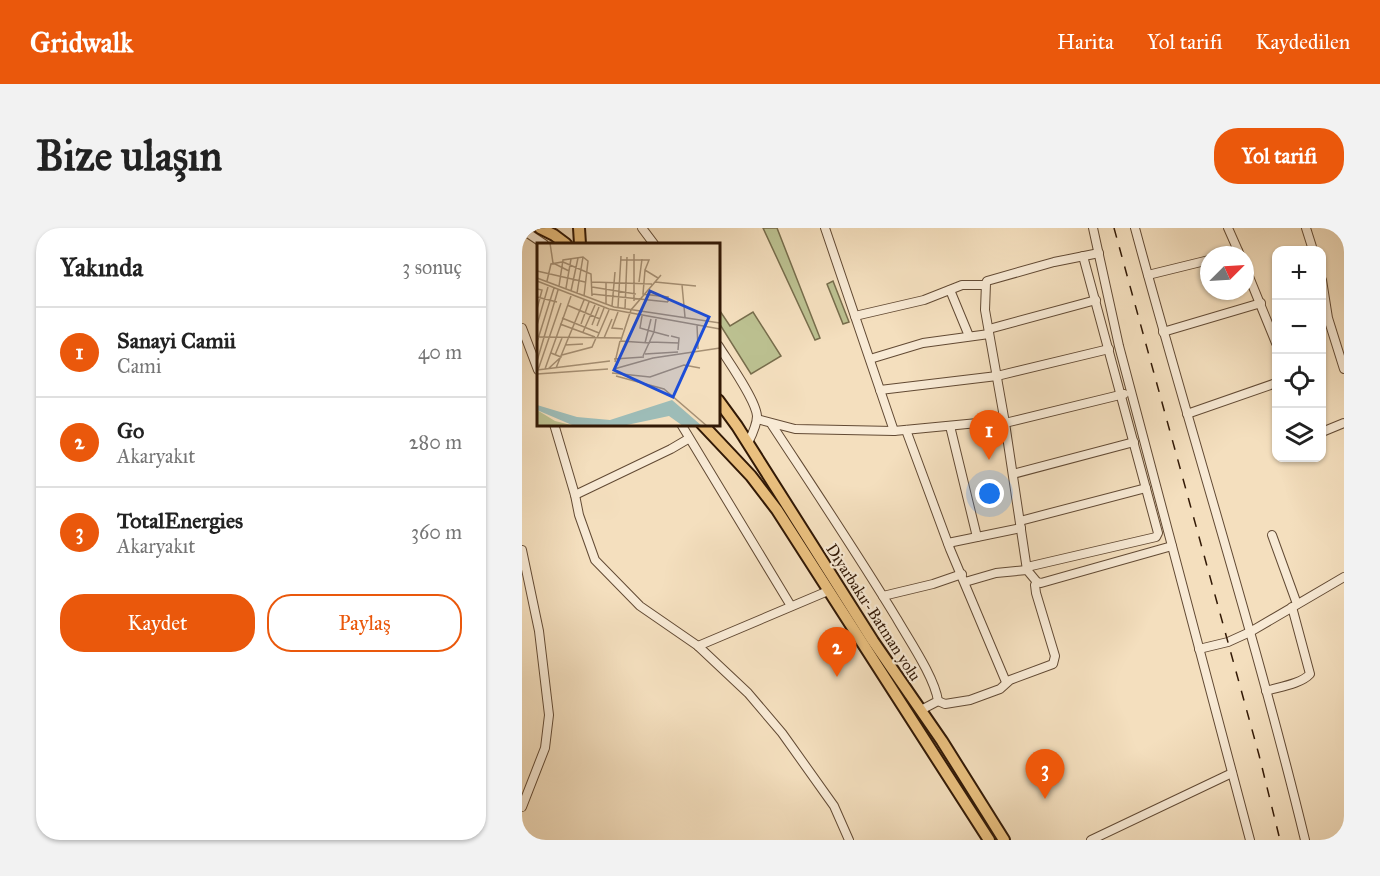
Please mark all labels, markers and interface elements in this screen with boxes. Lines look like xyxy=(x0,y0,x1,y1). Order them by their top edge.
text: Gridwalk xyxy=(30,25,133,60)
text: Harita xyxy=(1057,29,1114,55)
text: Yol tarifi xyxy=(1147,29,1223,55)
text: Kaydedilen xyxy=(1256,29,1350,55)
button: Yol tarifi xyxy=(1214,128,1344,184)
text: Bize ulaşın xyxy=(36,130,222,182)
inset map xyxy=(537,243,720,426)
north arrow xyxy=(1200,246,1254,300)
map controls xyxy=(1272,246,1326,462)
button: + xyxy=(1272,246,1326,300)
text: Yakında xyxy=(60,251,143,283)
text: 3 sonuç xyxy=(402,255,462,279)
button: − xyxy=(1272,300,1326,354)
text: Sanayi Camii xyxy=(117,327,236,354)
text: 1 xyxy=(76,340,83,364)
text: 40 m xyxy=(418,340,462,364)
text: Cami xyxy=(117,354,161,378)
button: locate xyxy=(1272,354,1326,408)
button: layers xyxy=(1272,408,1326,462)
pin: 1 xyxy=(970,410,1008,460)
text: Go xyxy=(117,417,144,444)
text: 2 xyxy=(75,430,84,454)
text: 280 m xyxy=(409,430,462,454)
text: Akaryakıt xyxy=(117,444,195,468)
your location xyxy=(975,479,1004,508)
text: TotalEnergies xyxy=(117,507,243,534)
text: 3 xyxy=(76,520,84,544)
text: 360 m xyxy=(411,520,462,544)
text: Akaryakıt xyxy=(117,534,195,558)
street label: Diyarbakır-Batman yolu xyxy=(822,540,925,685)
button: Kaydet xyxy=(60,594,255,652)
button: Paylaş xyxy=(267,594,462,652)
pin: 2 xyxy=(818,628,856,677)
pin: 3 xyxy=(1026,750,1064,799)

